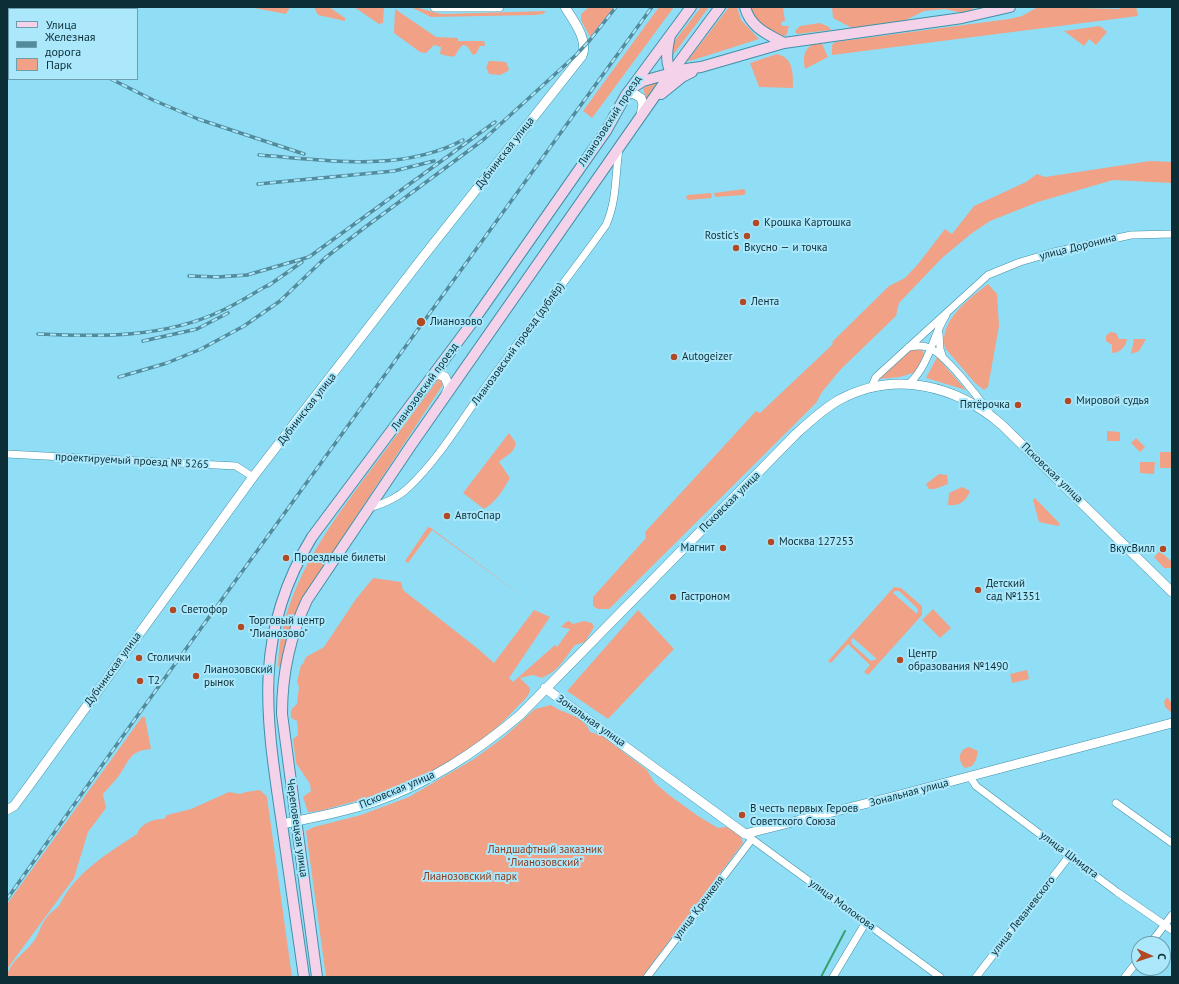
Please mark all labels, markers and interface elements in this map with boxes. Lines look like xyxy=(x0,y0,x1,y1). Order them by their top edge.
legend xyxy=(8,8,138,80)
text: Улица xyxy=(46,17,77,32)
text: Железная дорога xyxy=(45,29,96,59)
text: Парк xyxy=(46,57,72,72)
street label: Лианозовский проезд xyxy=(576,73,644,169)
street label: Дубнинская улица xyxy=(473,114,537,192)
place label: Крошка Картошка xyxy=(764,216,851,230)
marker: Крошка Картошка xyxy=(751,218,761,228)
place label: Rostic's xyxy=(705,229,739,243)
marker: Rostic's xyxy=(742,231,752,241)
street label: улица Доронина xyxy=(1038,231,1118,263)
place label: Вкусно — и точка xyxy=(744,241,828,255)
marker: Вкусно — и точка xyxy=(731,243,741,253)
street label: Лианозовский проезд (дублёр) xyxy=(469,280,567,408)
place label: Лента xyxy=(751,295,779,309)
marker: Лента xyxy=(738,297,748,307)
place label: Лианозово xyxy=(430,315,482,329)
marker: Лианозово xyxy=(415,316,427,328)
street label: Лианозовский проезд xyxy=(389,340,461,434)
place label: Autogeizer xyxy=(682,350,732,364)
marker: Autogeizer xyxy=(669,352,679,362)
street label: Дубнинская улица xyxy=(275,370,339,448)
place label: Мировой судья xyxy=(1076,394,1149,408)
marker: Мировой судья xyxy=(1063,396,1073,406)
place label: Пятёрочка xyxy=(960,398,1010,412)
marker: Пятёрочка xyxy=(1013,400,1023,410)
street label: Псковская улица xyxy=(1018,440,1086,506)
street label: проектируемый проезд № 5265 xyxy=(55,450,209,472)
street label: Псковская улица xyxy=(697,469,763,535)
place label: АвтоСпар xyxy=(455,509,501,523)
marker: АвтоСпар xyxy=(442,511,452,521)
place label: Москва 127253 xyxy=(779,535,854,549)
marker: Москва 127253 xyxy=(766,537,776,547)
place label: Магнит xyxy=(680,541,715,555)
place label: ВкусВилл xyxy=(1110,542,1155,556)
marker: Магнит xyxy=(718,543,728,553)
marker: ВкусВилл xyxy=(1158,544,1168,554)
place label: Проездные билеты xyxy=(294,551,386,565)
marker: Проездные билеты xyxy=(281,553,291,563)
place label: Детский сад №1351 xyxy=(986,577,1041,603)
marker: Детский сад №1351 xyxy=(973,585,983,595)
place label: Гастроном xyxy=(681,590,730,604)
marker: Гастроном xyxy=(668,592,678,602)
place label: Светофор xyxy=(181,603,228,617)
marker: Светофор xyxy=(168,605,178,615)
place label: Торговый центр "Лианозово" xyxy=(249,614,325,640)
marker: Торговый центр "Лианозово" xyxy=(236,622,246,632)
street label: Дубнинская улица xyxy=(82,630,144,708)
place label: Центр образования №1490 xyxy=(908,647,1008,673)
place label: Столички xyxy=(147,651,191,665)
marker: Столички xyxy=(134,653,144,663)
marker: Центр образования №1490 xyxy=(895,655,905,665)
place label: Лианозовский рынок xyxy=(204,663,273,689)
marker: Лианозовский рынок xyxy=(191,671,201,681)
place label: T2 xyxy=(148,674,160,688)
marker: T2 xyxy=(135,676,145,686)
street label: Зональная улица xyxy=(554,692,628,750)
street label: Псковская улица xyxy=(357,768,437,812)
street label: Зональная улица xyxy=(868,776,950,810)
street label: Череповецкая улица xyxy=(284,778,310,878)
place label: В честь первых Героев Советского Союза xyxy=(750,802,858,828)
marker: В честь первых Героев Советского Союза xyxy=(737,810,747,820)
street label: улица Шмидта xyxy=(1037,829,1101,881)
park label: Ландшафтный заказник "Лианозовский" xyxy=(488,843,602,869)
park label: Лианозовский парк xyxy=(423,870,517,884)
street label: улица Кренкеля xyxy=(671,874,727,942)
street label: улица Леваневского xyxy=(988,874,1058,958)
street label: улица Молокова xyxy=(806,876,878,934)
north arrow xyxy=(1131,936,1171,976)
text: С xyxy=(1155,953,1169,960)

